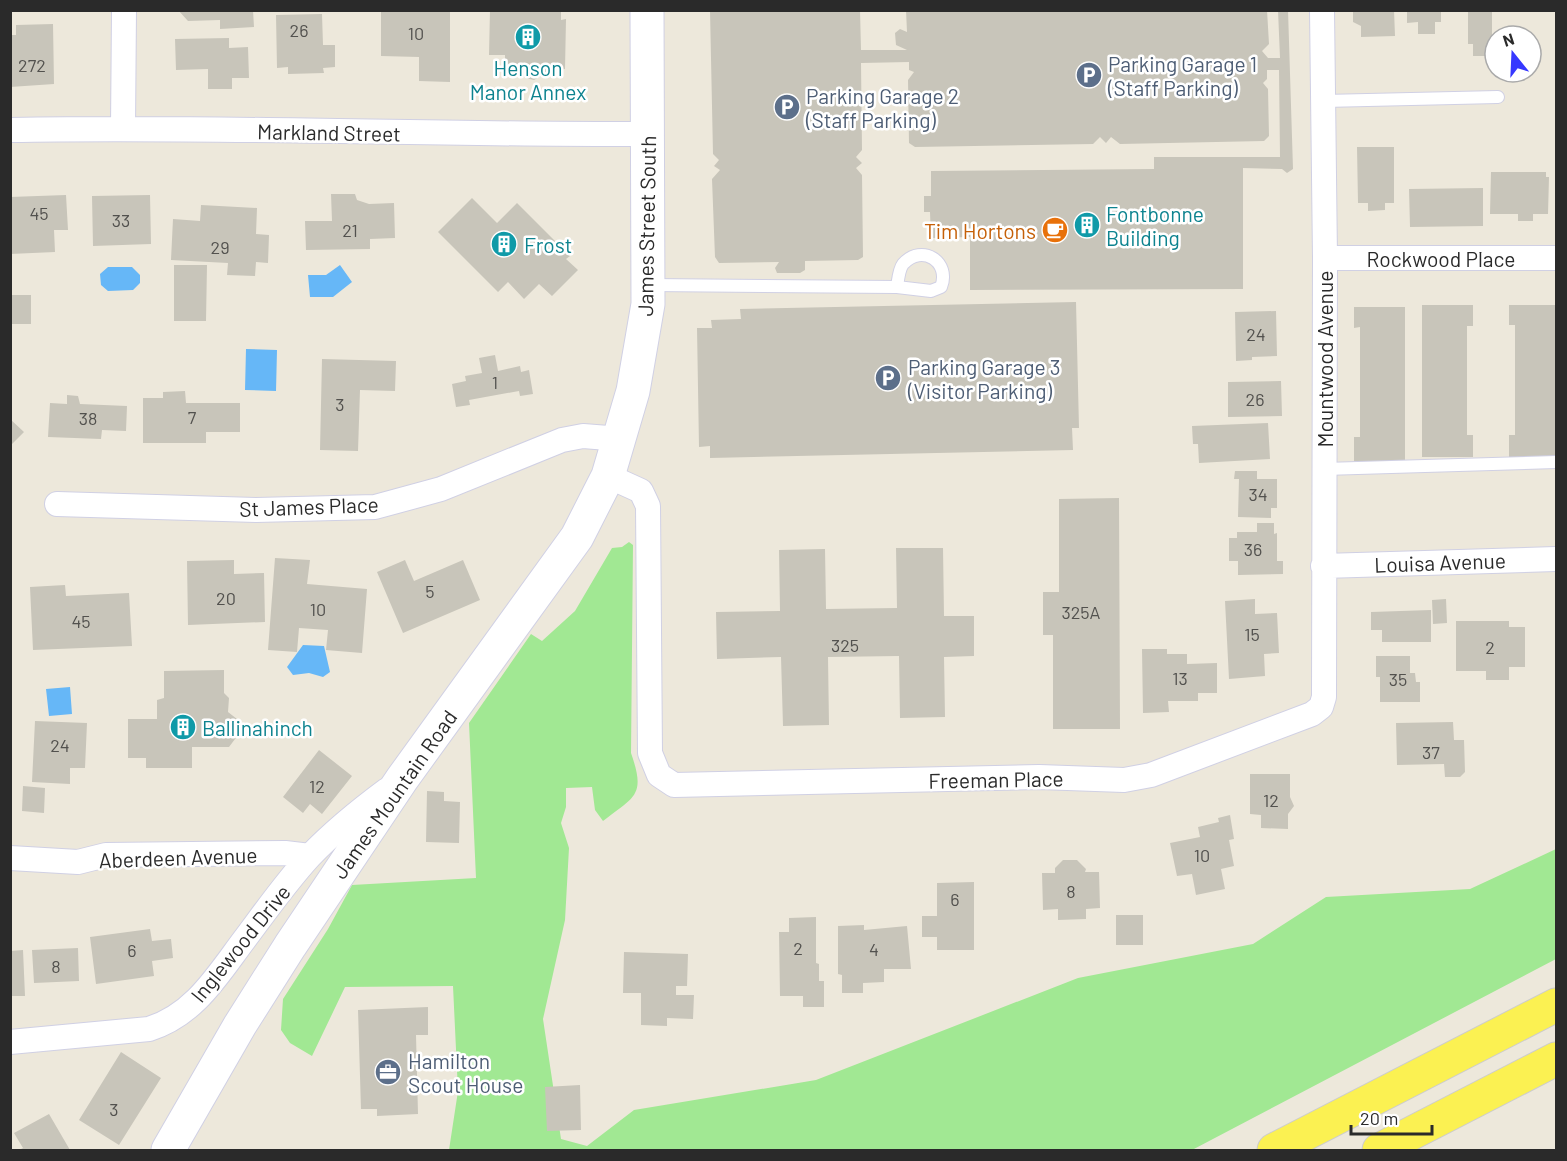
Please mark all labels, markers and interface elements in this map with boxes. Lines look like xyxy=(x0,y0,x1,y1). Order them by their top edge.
house number: 26 xyxy=(290,19,308,41)
house number: 10 xyxy=(408,22,424,44)
building icon: Henson Manor Annex xyxy=(513,22,543,52)
north arrow xyxy=(1483,24,1543,84)
text: N xyxy=(1500,29,1516,50)
place label: Parking Garage 1 (Staff Parking) xyxy=(1107,51,1257,100)
house number: 272 xyxy=(18,54,46,76)
place label: Henson Manor Annex xyxy=(470,55,586,104)
parking icon: Parking Garage 1 (Staff Parking) xyxy=(1074,60,1104,90)
place label: Parking Garage 2 (Staff Parking) xyxy=(805,83,959,132)
parking icon: Parking Garage 2 (Staff Parking) xyxy=(772,92,802,122)
street label: Markland Street xyxy=(257,118,401,146)
street label: James Street South xyxy=(632,135,660,317)
place label: Fontbonne Building xyxy=(1106,201,1204,250)
house number: 45 xyxy=(29,202,49,224)
house number: 33 xyxy=(112,209,130,231)
building icon: Fontbonne Building xyxy=(1072,210,1102,240)
cafe icon: Tim Hortons xyxy=(1040,215,1070,245)
place label: Tim Hortons xyxy=(924,218,1036,243)
house number: 21 xyxy=(342,219,358,241)
building icon: Frost xyxy=(489,229,519,259)
place label: Frost xyxy=(524,232,572,257)
house number: 29 xyxy=(210,236,230,258)
street label: Rockwood Place xyxy=(1366,246,1516,271)
street label: Mountwood Avenue xyxy=(1312,271,1337,447)
house number: 24 xyxy=(1246,323,1266,345)
place label: Parking Garage 3 (Visitor Parking) xyxy=(907,354,1061,403)
parking icon: Parking Garage 3 (Visitor Parking) xyxy=(873,363,903,393)
house number: 1 xyxy=(492,371,498,393)
house number: 26 xyxy=(1246,388,1264,410)
house number: 3 xyxy=(335,393,345,415)
house number: 7 xyxy=(188,406,197,428)
house number: 38 xyxy=(79,407,97,429)
house number: 34 xyxy=(1248,483,1268,505)
street label: St James Place xyxy=(239,491,379,521)
house number: 36 xyxy=(1244,538,1262,560)
street label: Louisa Avenue xyxy=(1374,547,1506,577)
house number: 5 xyxy=(425,580,435,602)
house number: 20 xyxy=(216,587,236,609)
house number: 10 xyxy=(310,598,326,620)
house number: 325A xyxy=(1061,601,1101,623)
house number: 45 xyxy=(71,610,91,632)
house number: 15 xyxy=(1244,623,1260,645)
house number: 325 xyxy=(831,634,859,656)
house number: 2 xyxy=(1485,636,1495,658)
house number: 13 xyxy=(1172,667,1188,689)
house number: 35 xyxy=(1389,668,1407,690)
street label: James Mountain Road xyxy=(326,705,462,883)
building icon: Ballinahinch xyxy=(168,712,198,742)
place label: Ballinahinch xyxy=(202,715,313,740)
house number: 24 xyxy=(50,734,70,756)
house number: 37 xyxy=(1422,741,1440,763)
street label: Freeman Place xyxy=(928,765,1064,793)
house number: 12 xyxy=(309,775,325,797)
house number: 12 xyxy=(1263,789,1279,811)
street label: Aberdeen Avenue xyxy=(98,842,258,872)
house number: 10 xyxy=(1194,844,1210,866)
street label: Inglewood Drive xyxy=(185,879,295,1007)
house number: 8 xyxy=(1066,880,1076,902)
house number: 6 xyxy=(950,888,960,910)
house number: 2 xyxy=(793,937,803,959)
house number: 4 xyxy=(869,938,879,960)
house number: 6 xyxy=(127,939,137,961)
house number: 8 xyxy=(51,955,61,977)
place label: Hamilton Scout House xyxy=(408,1048,523,1097)
office icon: Hamilton Scout House xyxy=(373,1057,403,1087)
house number: 3 xyxy=(109,1098,119,1120)
scale bar xyxy=(1351,1098,1432,1136)
text: 20 m xyxy=(1360,1107,1398,1129)

